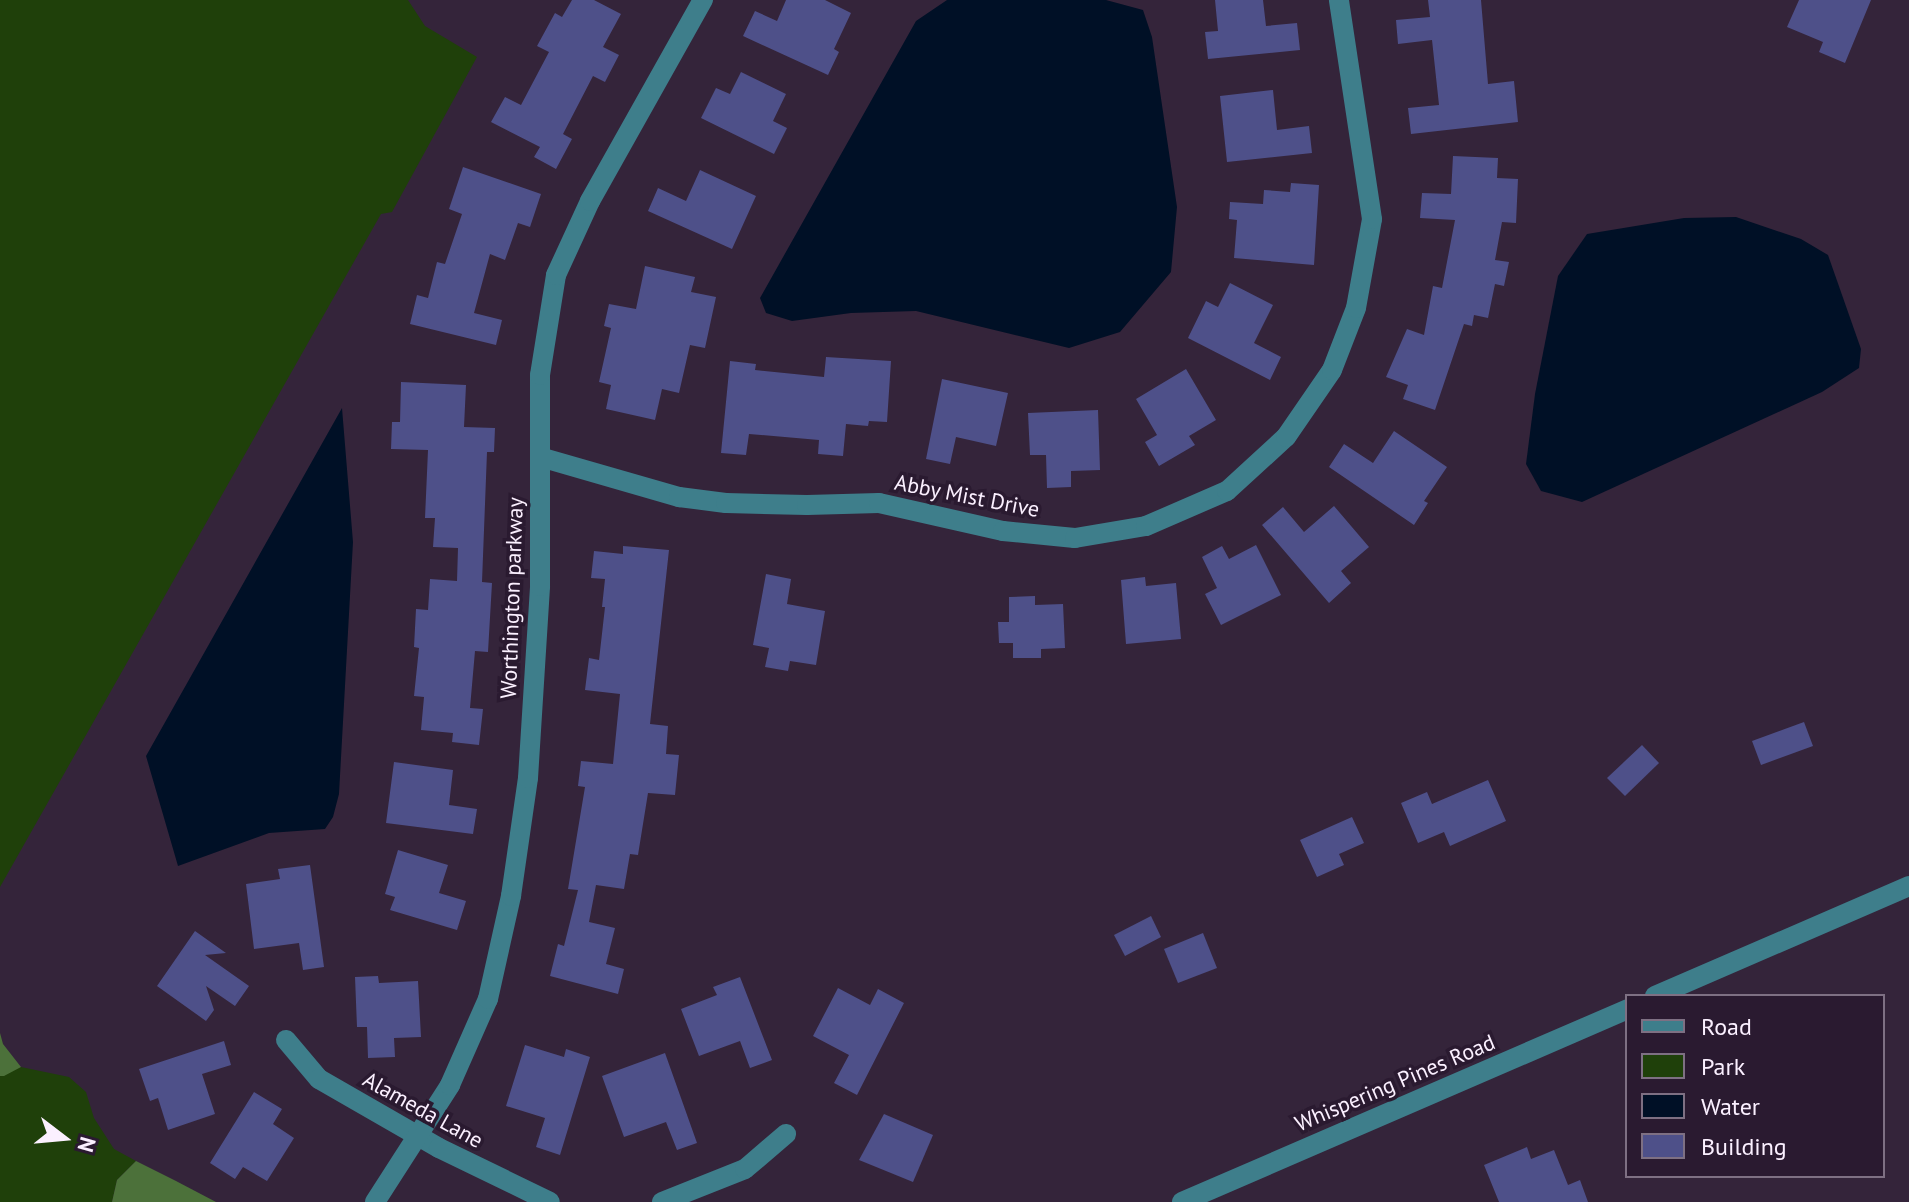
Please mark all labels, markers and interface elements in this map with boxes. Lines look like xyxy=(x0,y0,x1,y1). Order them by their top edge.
street label: Abby Mist Drive xyxy=(892,469,1042,523)
street label: Worthington parkway xyxy=(495,497,529,699)
legend xyxy=(1625,994,1885,1178)
text: Road xyxy=(1701,1011,1752,1042)
street label: Whispering Pines Road xyxy=(1291,1029,1499,1137)
text: Park xyxy=(1701,1051,1745,1082)
street label: Alameda Lane xyxy=(358,1066,488,1154)
text: Water xyxy=(1701,1091,1760,1122)
north arrow xyxy=(24,1098,104,1178)
text: Building xyxy=(1701,1131,1787,1162)
text: N xyxy=(72,1134,103,1155)

